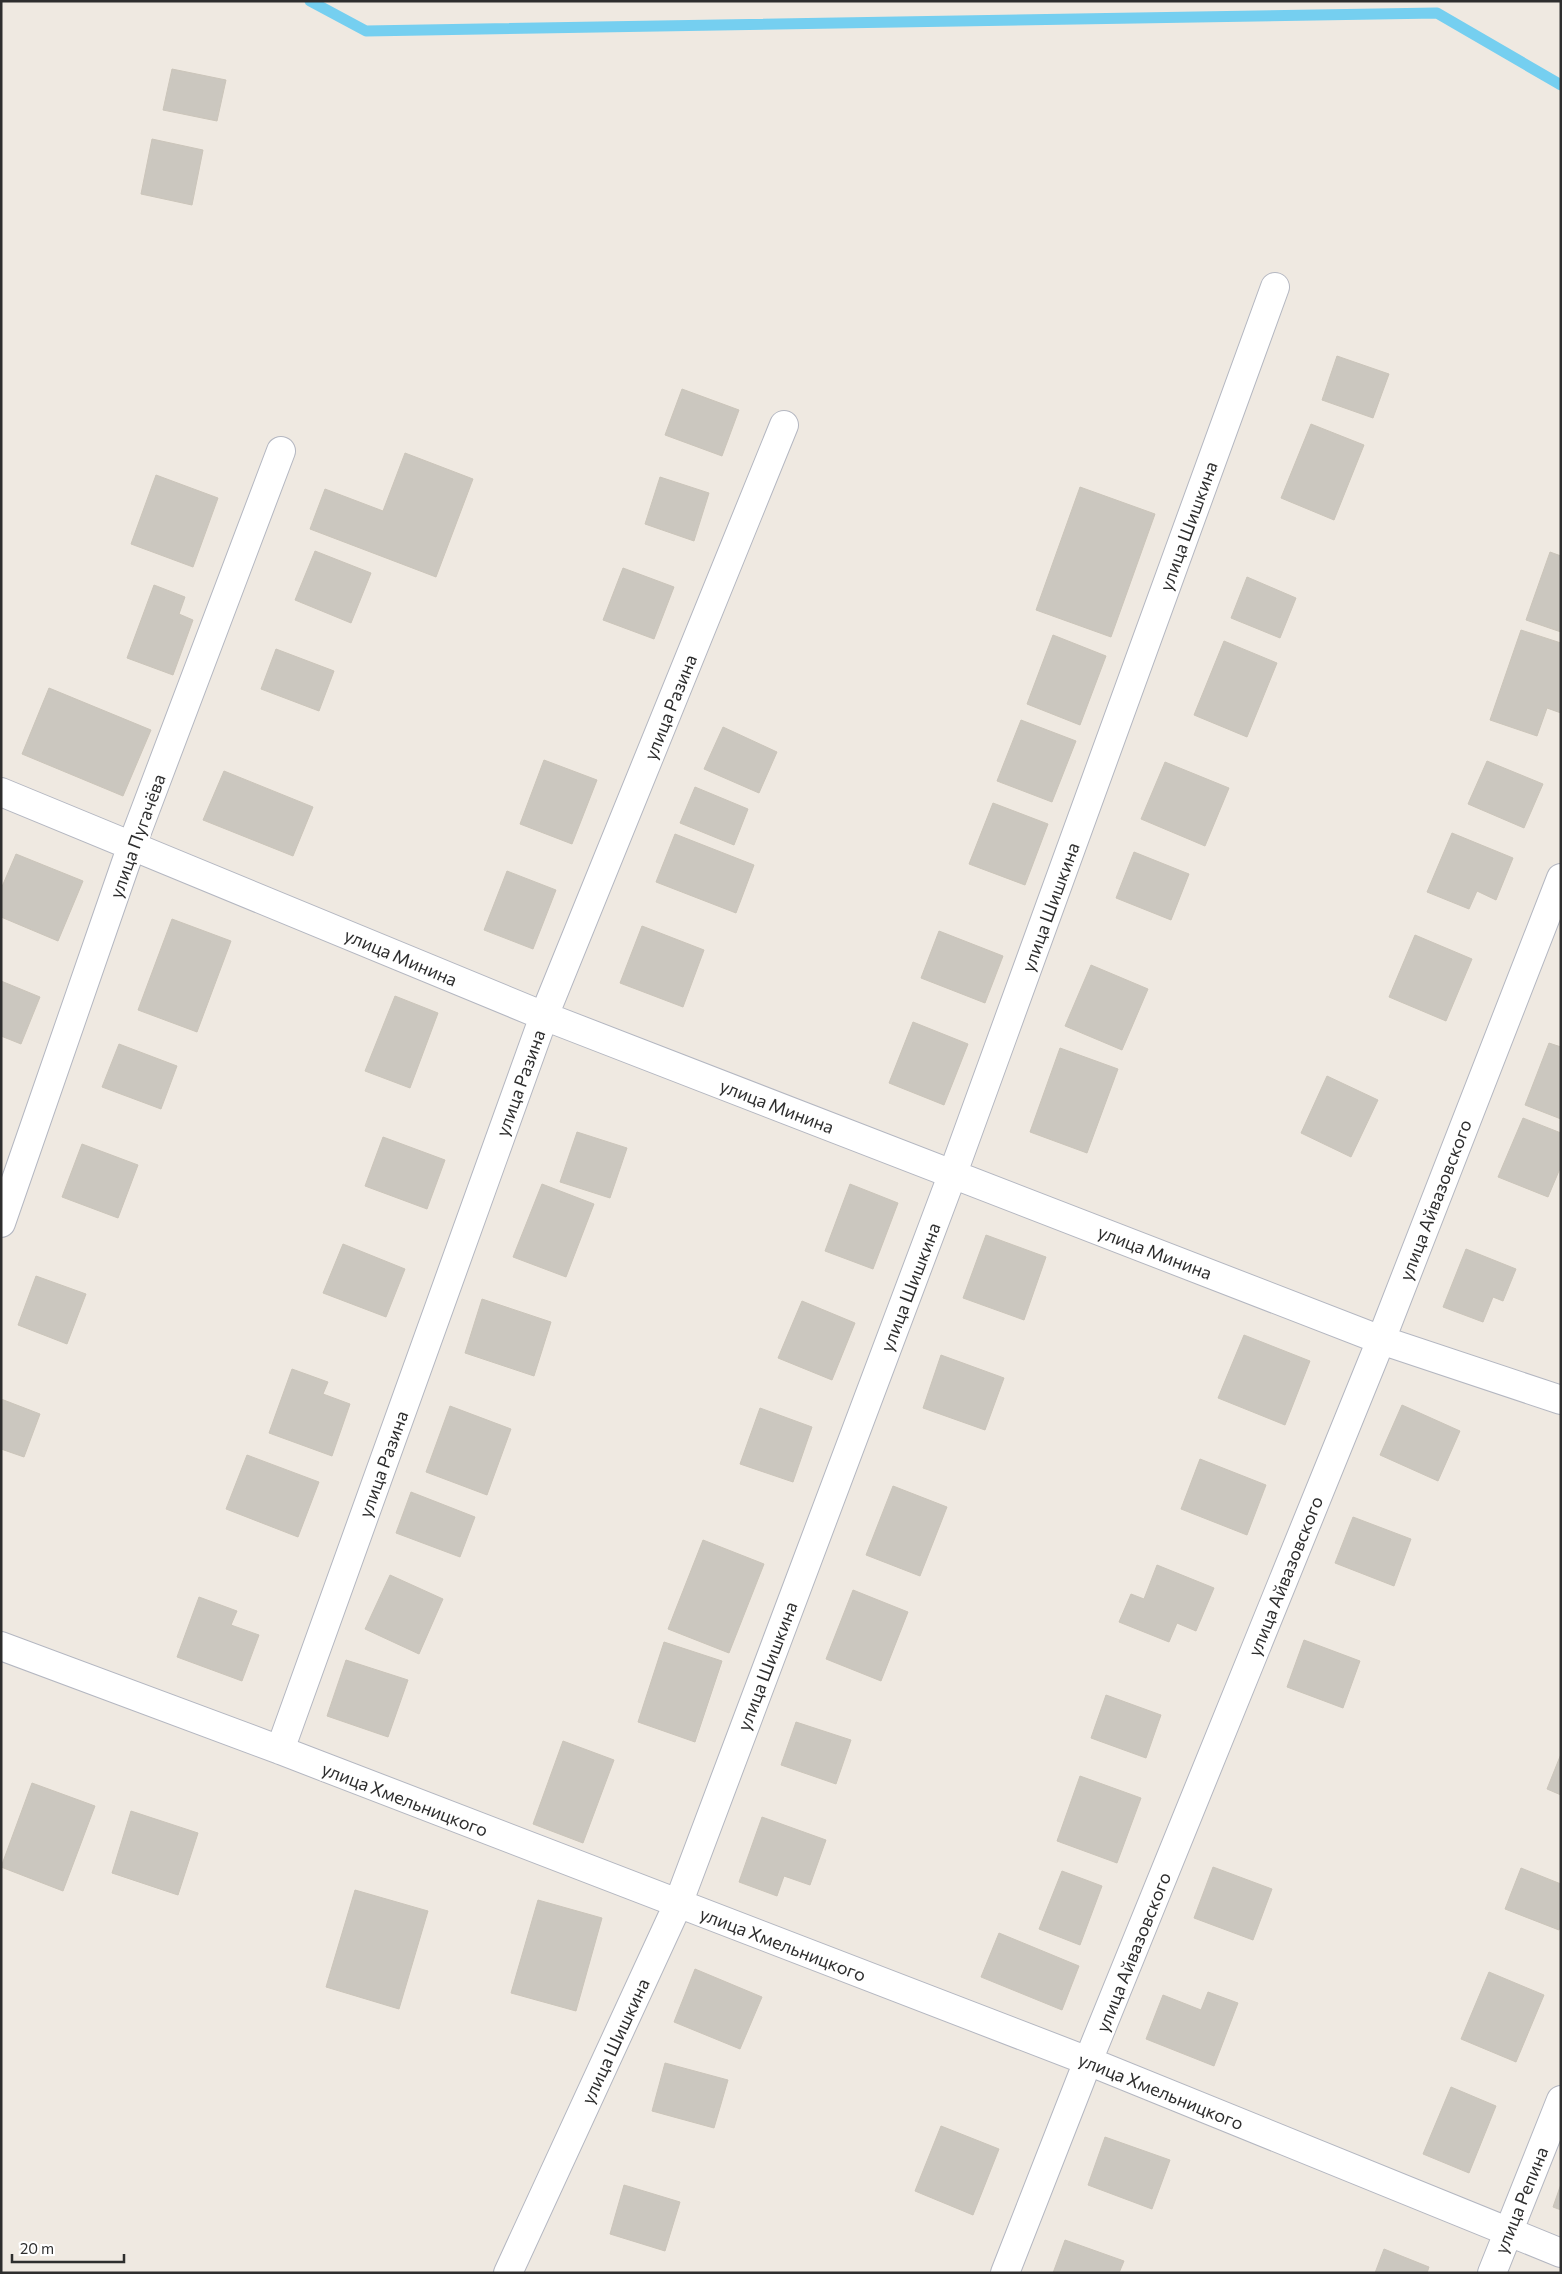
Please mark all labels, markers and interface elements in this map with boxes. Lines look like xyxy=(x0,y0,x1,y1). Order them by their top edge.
street label: улица Шишкина xyxy=(1154,458,1222,594)
street label: улица Разина xyxy=(639,651,701,763)
street label: улица Пугачёва xyxy=(104,771,170,901)
street label: улица Шишкина xyxy=(1016,839,1084,975)
street label: улица Минина xyxy=(341,923,461,991)
street label: улица Разина xyxy=(491,1027,549,1139)
street label: улица Минина xyxy=(717,1074,837,1138)
street label: улица Айвазовского xyxy=(1394,1116,1476,1284)
street label: улица Шишкина xyxy=(875,1219,945,1355)
street label: улица Минина xyxy=(1095,1220,1215,1284)
street label: улица Разина xyxy=(354,1408,412,1520)
street label: улица Айвазовского xyxy=(1243,1493,1327,1659)
street label: улица Шишкина xyxy=(732,1598,802,1734)
street label: улица Хмельницкого xyxy=(319,1757,491,1841)
street label: улица Айвазовского xyxy=(1091,1869,1175,2035)
street label: улица Хмельницкого xyxy=(697,1902,869,1986)
street label: улица Шишкина xyxy=(576,1975,654,2107)
street label: улица Хмельницкого xyxy=(1075,2048,1247,2134)
street label: улица Репина xyxy=(1490,2143,1552,2257)
scale bar xyxy=(12,2232,125,2264)
text: 20 m xyxy=(20,2239,54,2257)

